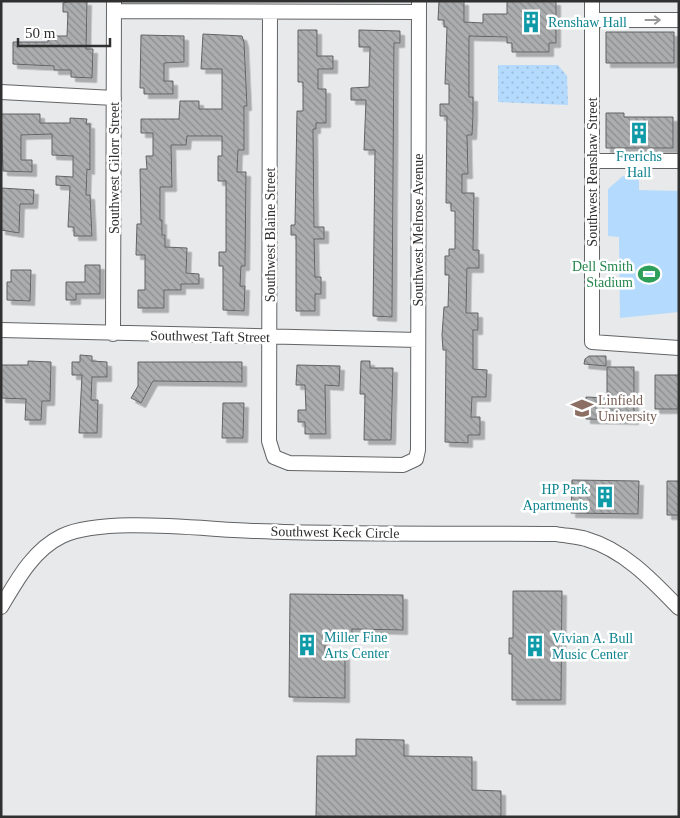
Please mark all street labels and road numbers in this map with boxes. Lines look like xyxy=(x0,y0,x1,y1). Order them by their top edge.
street label: Southwest Renshaw Street xyxy=(585,97,600,247)
street label: Southwest Gilorr Street xyxy=(107,102,122,234)
street label: Southwest Melrose Avenue xyxy=(411,154,426,306)
street label: Southwest Blaine Street xyxy=(263,168,278,302)
street label: Southwest Taft Street xyxy=(150,328,270,345)
street label: Southwest Keck Circle xyxy=(270,524,400,541)

